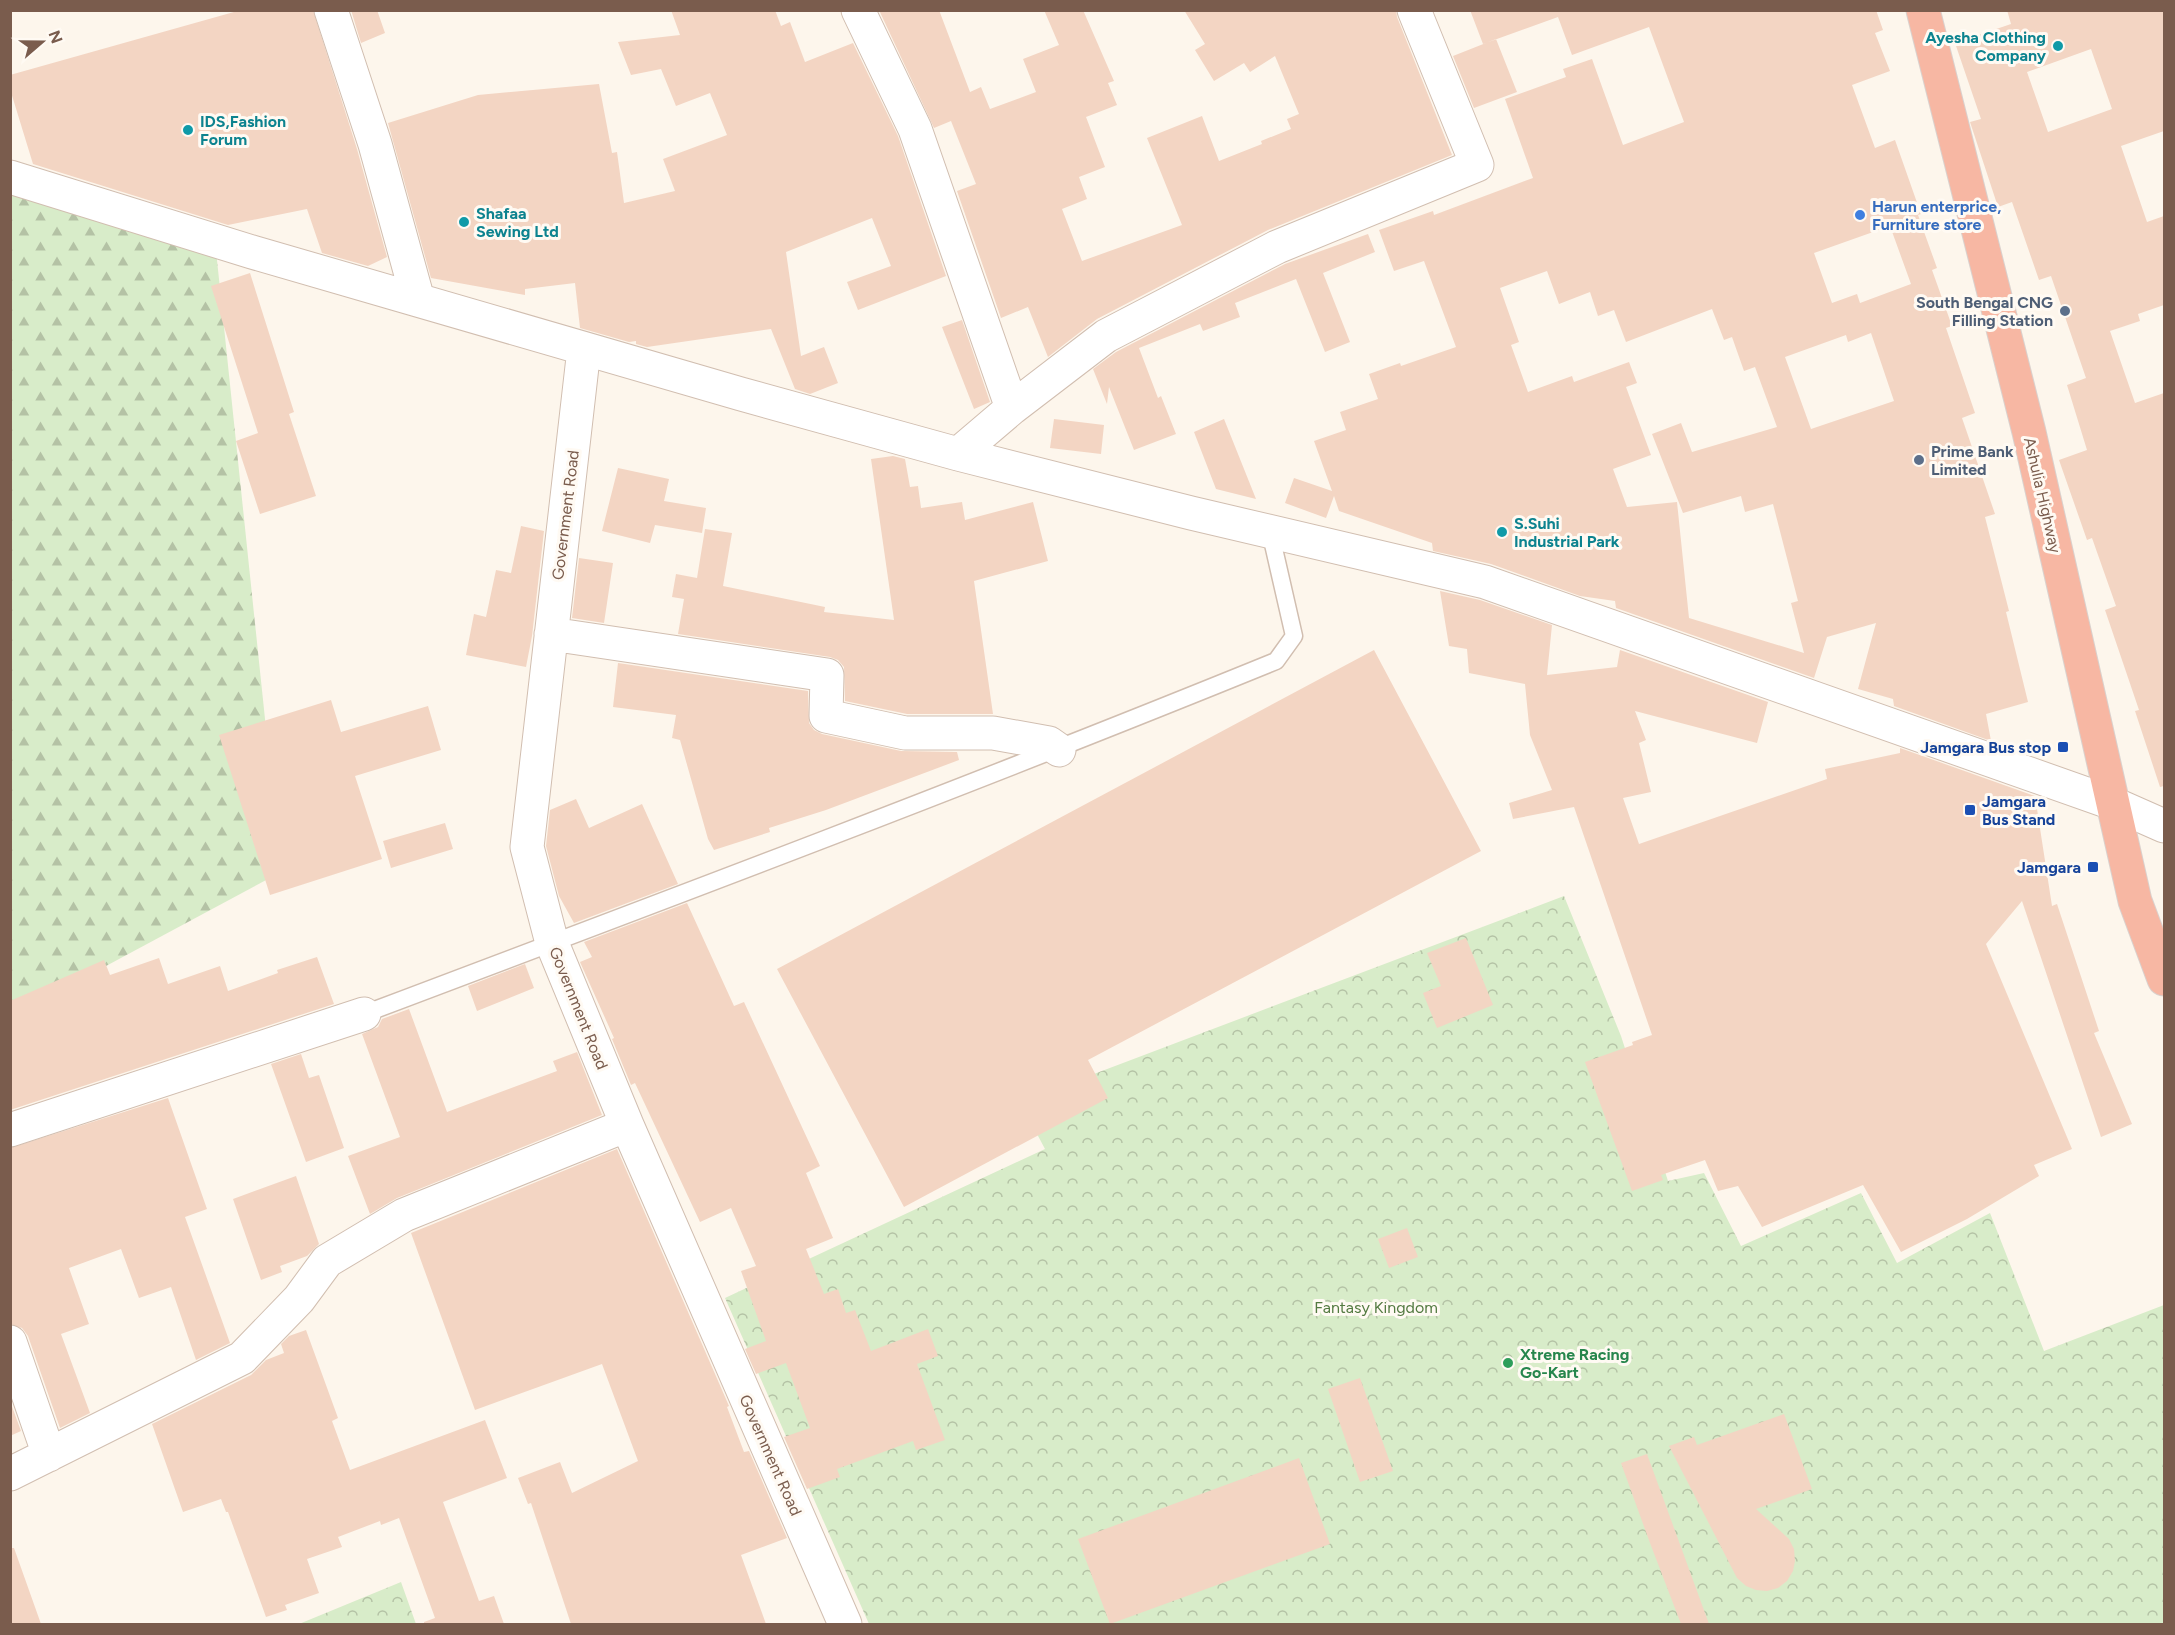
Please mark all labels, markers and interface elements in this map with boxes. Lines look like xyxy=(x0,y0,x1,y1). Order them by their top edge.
north arrow xyxy=(12,12,72,72)
text: N xyxy=(45,28,67,46)
place label: Ayesha Clothing Company xyxy=(1925,28,2047,65)
marker: Ayesha Clothing Company xyxy=(2051,39,2065,53)
place label: IDS,Fashion Forum xyxy=(200,112,286,149)
marker: IDS,Fashion Forum xyxy=(181,123,195,137)
place label: Harun enterprice, Furniture store xyxy=(1872,197,2001,234)
place label: Shafaa Sewing Ltd xyxy=(476,204,559,241)
marker: Harun enterprice, Furniture store xyxy=(1853,208,1867,222)
marker: Shafaa Sewing Ltd xyxy=(457,215,471,229)
place label: South Bengal CNG Filling Station xyxy=(1916,293,2053,330)
marker: South Bengal CNG Filling Station xyxy=(2058,304,2072,318)
street label: Ashulia Highway xyxy=(2020,435,2065,555)
place label: Prime Bank Limited xyxy=(1931,442,2014,479)
street label: Government Road xyxy=(548,449,583,581)
marker: Prime Bank Limited xyxy=(1912,453,1926,467)
place label: S.Suhi Industrial Park xyxy=(1514,514,1620,551)
marker: S.Suhi Industrial Park xyxy=(1495,525,1509,539)
place label: Jamgara Bus stop xyxy=(1920,738,2051,757)
marker: Jamgara Bus stop xyxy=(2056,740,2070,754)
place label: Jamgara Bus Stand xyxy=(1982,792,2055,829)
marker: Jamgara Bus Stand xyxy=(1963,803,1977,817)
place label: Jamgara xyxy=(2017,858,2081,877)
marker: Jamgara xyxy=(2086,860,2100,874)
street label: Government Road xyxy=(545,944,612,1072)
park label: Fantasy Kingdom xyxy=(1314,1298,1438,1317)
place label: Xtreme Racing Go-Kart xyxy=(1520,1345,1629,1382)
marker: Xtreme Racing Go-Kart xyxy=(1501,1356,1515,1370)
street label: Government Road xyxy=(735,1392,806,1519)

